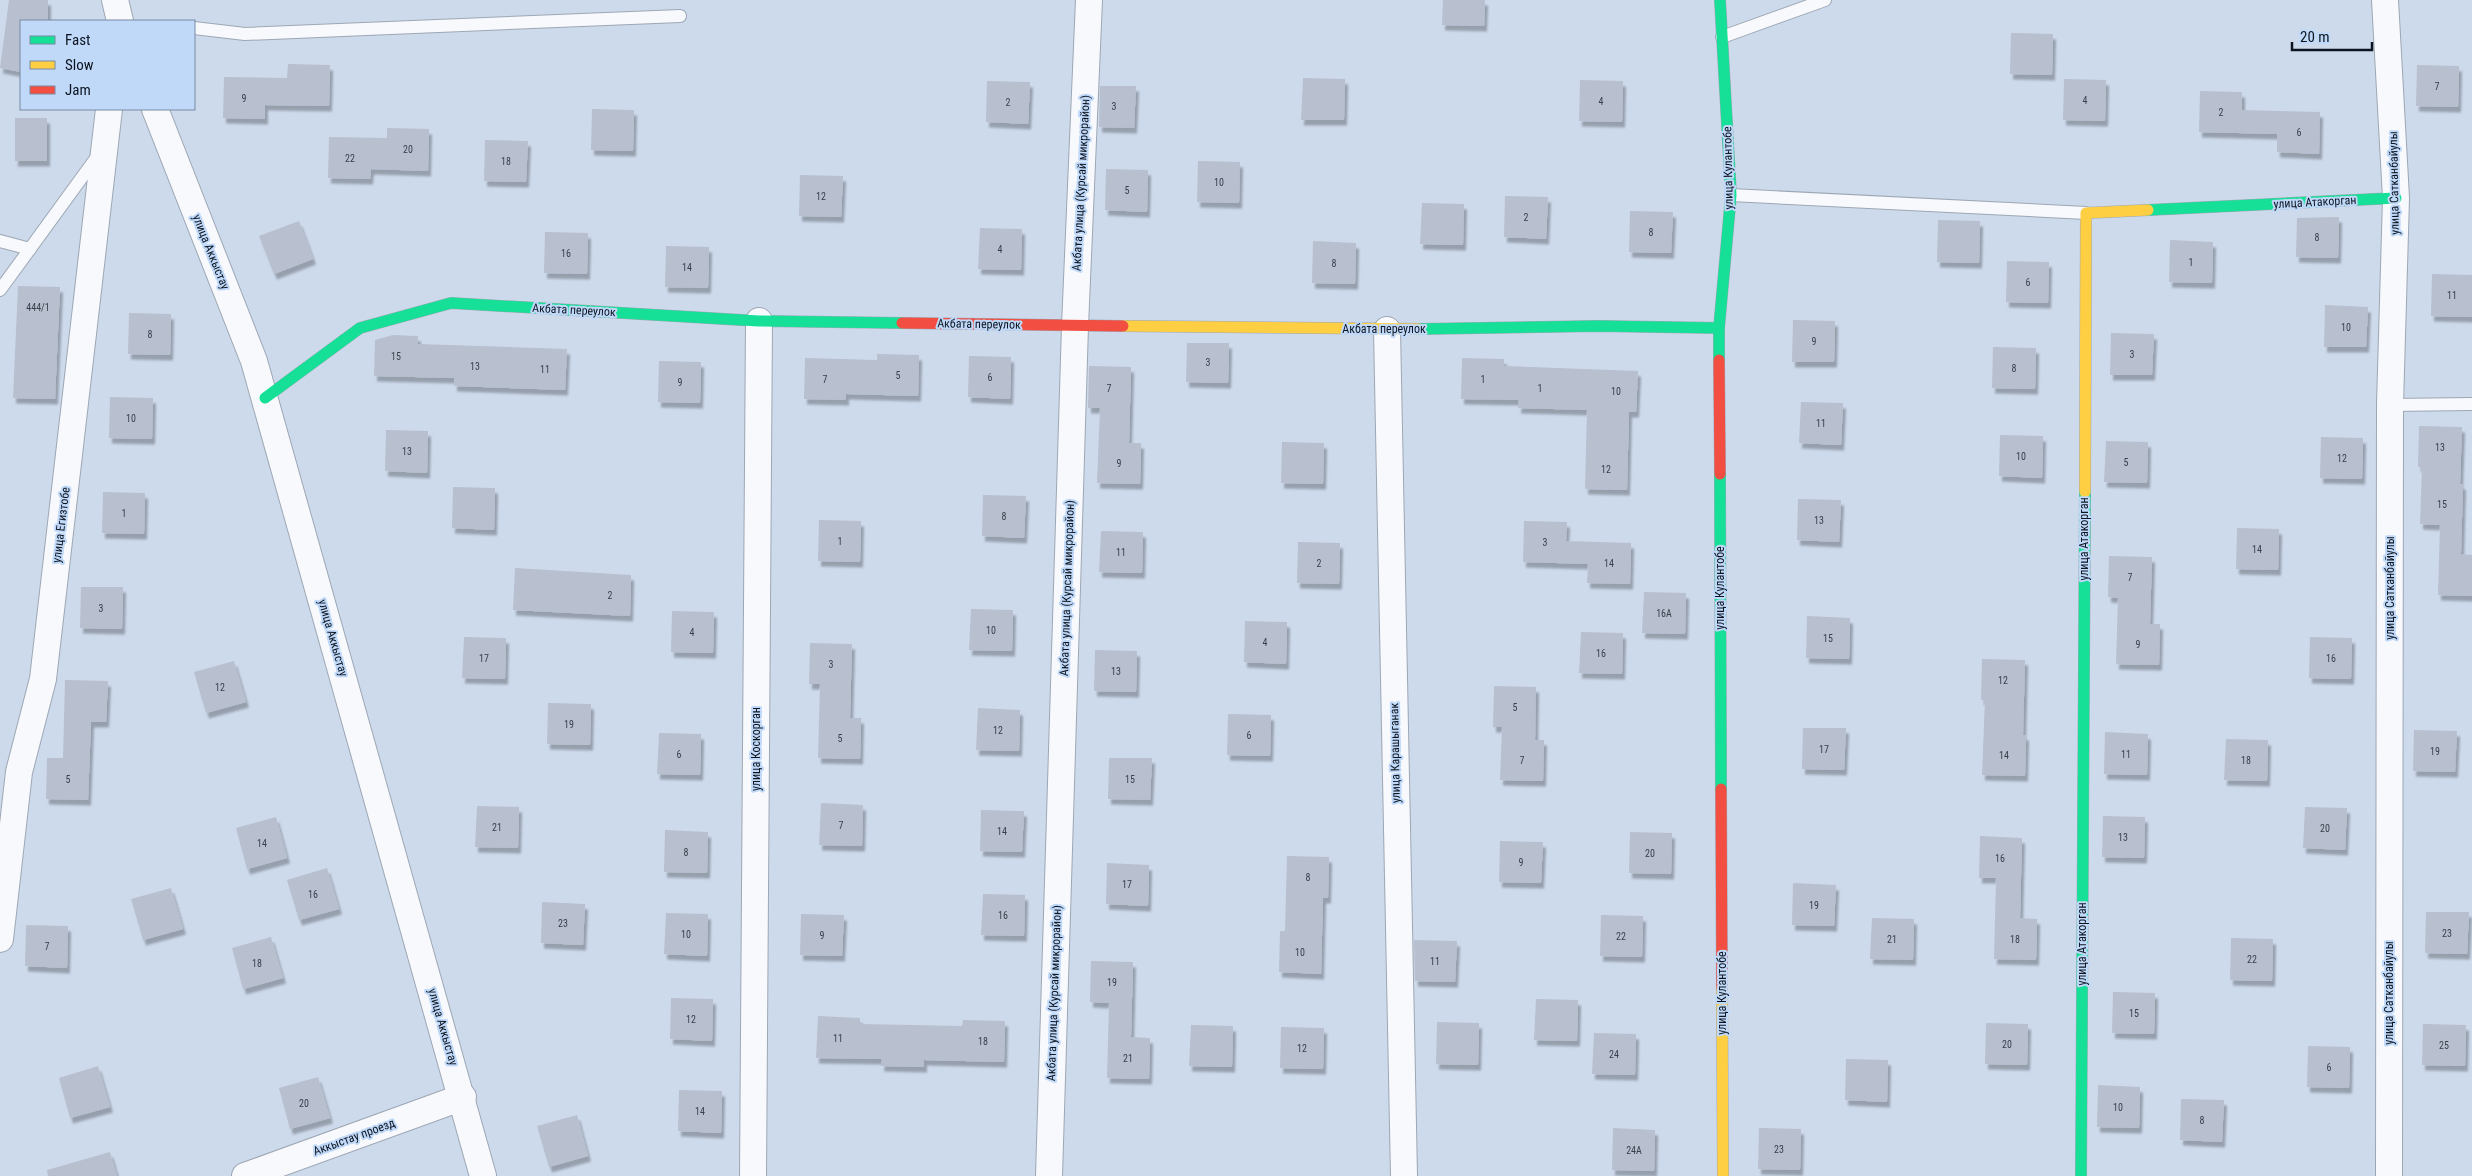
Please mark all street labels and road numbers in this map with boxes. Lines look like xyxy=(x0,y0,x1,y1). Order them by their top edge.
street label: Акбата улица (Курсай микрорайон) xyxy=(1069,95,1093,271)
street label: улица Кулантобе xyxy=(1720,126,1736,210)
street label: улица Сатканбайулы xyxy=(2386,131,2402,235)
street label: улица Атакорган xyxy=(2273,193,2357,211)
street label: улица Аккыстау xyxy=(190,212,232,292)
street label: Акбата переулок xyxy=(532,301,616,319)
street label: Акбата переулок xyxy=(937,316,1021,332)
street label: Акбата переулок xyxy=(1342,322,1426,336)
street label: улица Егизтобе xyxy=(49,486,73,564)
street label: улица Атакорган xyxy=(2077,497,2091,581)
street label: Акбата улица (Курсай микрорайон) xyxy=(1057,500,1077,676)
street label: улица Сатканбайулы xyxy=(2383,536,2397,640)
street label: улица Кулантобе xyxy=(1713,546,1727,630)
street label: улица Аккыстау xyxy=(315,598,351,678)
street label: улица Карашыганак xyxy=(1387,702,1403,803)
street label: улица Коскорган xyxy=(749,707,763,791)
street label: улица Атакорган xyxy=(2075,902,2089,986)
street label: Акбата улица (Курсай микрорайон) xyxy=(1044,905,1064,1081)
street label: улица Сатканбайулы xyxy=(2382,941,2396,1045)
street label: улица Кулантобе xyxy=(1715,951,1729,1035)
street label: улица Аккыстау xyxy=(425,987,461,1067)
street label: Аккыстау проезд xyxy=(311,1116,397,1158)

